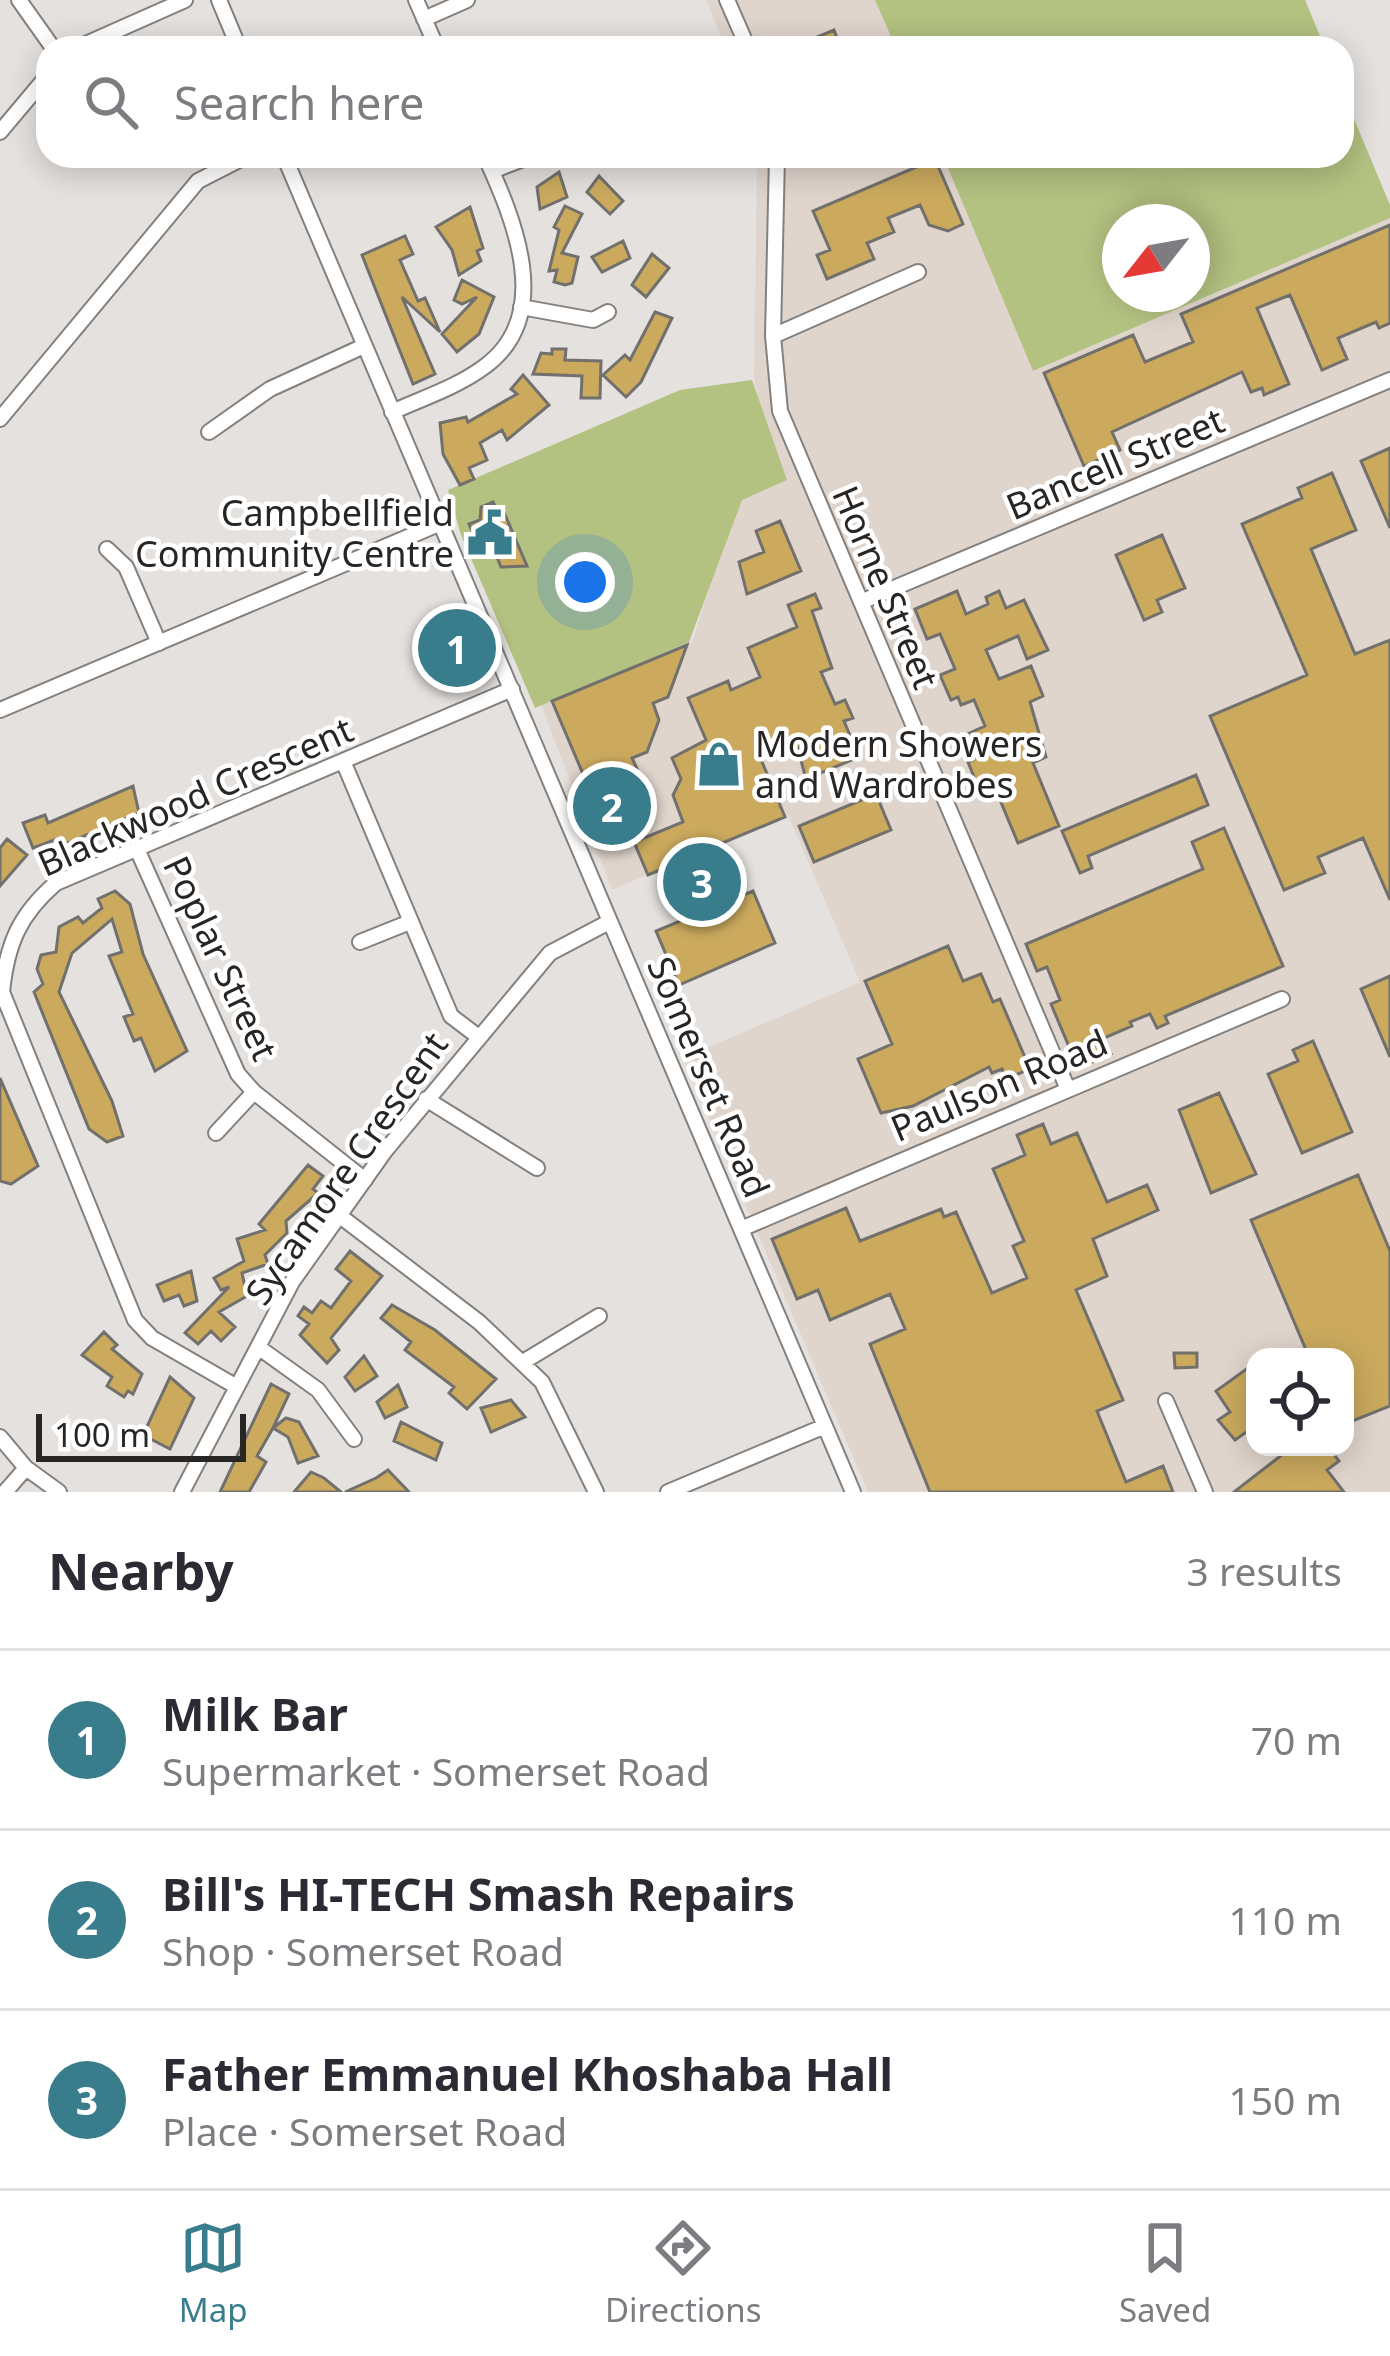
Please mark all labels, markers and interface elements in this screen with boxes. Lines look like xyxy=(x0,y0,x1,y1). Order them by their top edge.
search box xyxy=(36,36,1354,168)
icon: search xyxy=(78,69,144,135)
text: Search here xyxy=(174,72,424,133)
north arrow xyxy=(1102,204,1210,312)
street label: Bancell Street xyxy=(999,395,1231,531)
street label: Horne Street xyxy=(821,478,951,696)
place label: Campbellfield Community Centre xyxy=(135,488,454,578)
public building icon: Campbellfield Community Centre xyxy=(465,508,515,558)
your location xyxy=(555,552,615,612)
pin: 1 xyxy=(418,603,496,693)
street label: Blackwood Crescent xyxy=(30,704,360,888)
place label: Modern Showers and Wardrobes xyxy=(755,719,1042,809)
shop icon: Modern Showers and Wardrobes xyxy=(694,739,744,789)
pin: 2 xyxy=(573,761,651,851)
pin: 3 xyxy=(663,837,741,927)
street label: Poplar Street xyxy=(152,848,290,1068)
street label: Somerset Road xyxy=(636,949,782,1205)
street label: Paulson Road xyxy=(883,1017,1115,1153)
street label: Sycamore Crescent xyxy=(234,1022,458,1314)
map controls xyxy=(1246,1348,1354,1456)
button: locate xyxy=(1246,1348,1354,1456)
scale bar xyxy=(36,1408,246,1461)
text: 100 m xyxy=(54,1412,150,1457)
text: Nearby xyxy=(48,1535,234,1605)
text: 3 results xyxy=(1187,1544,1342,1597)
text: Milk Bar xyxy=(162,1683,348,1744)
text: 1 xyxy=(76,1713,98,1766)
text: 70 m xyxy=(1251,1713,1342,1766)
text: Supermarket · Somerset Road xyxy=(162,1744,710,1797)
text: Bill's HI-TECH Smash Repairs xyxy=(162,1863,795,1924)
text: 2 xyxy=(76,1893,98,1946)
text: 110 m xyxy=(1228,1893,1342,1946)
text: Shop · Somerset Road xyxy=(162,1924,564,1977)
text: Father Emmanuel Khoshaba Hall xyxy=(162,2043,893,2104)
text: 3 xyxy=(76,2073,98,2126)
text: 150 m xyxy=(1228,2073,1342,2126)
text: Place · Somerset Road xyxy=(162,2104,567,2157)
tab: Map xyxy=(179,2215,247,2332)
tab: Directions xyxy=(605,2215,762,2332)
tab: Saved xyxy=(1119,2215,1211,2332)

